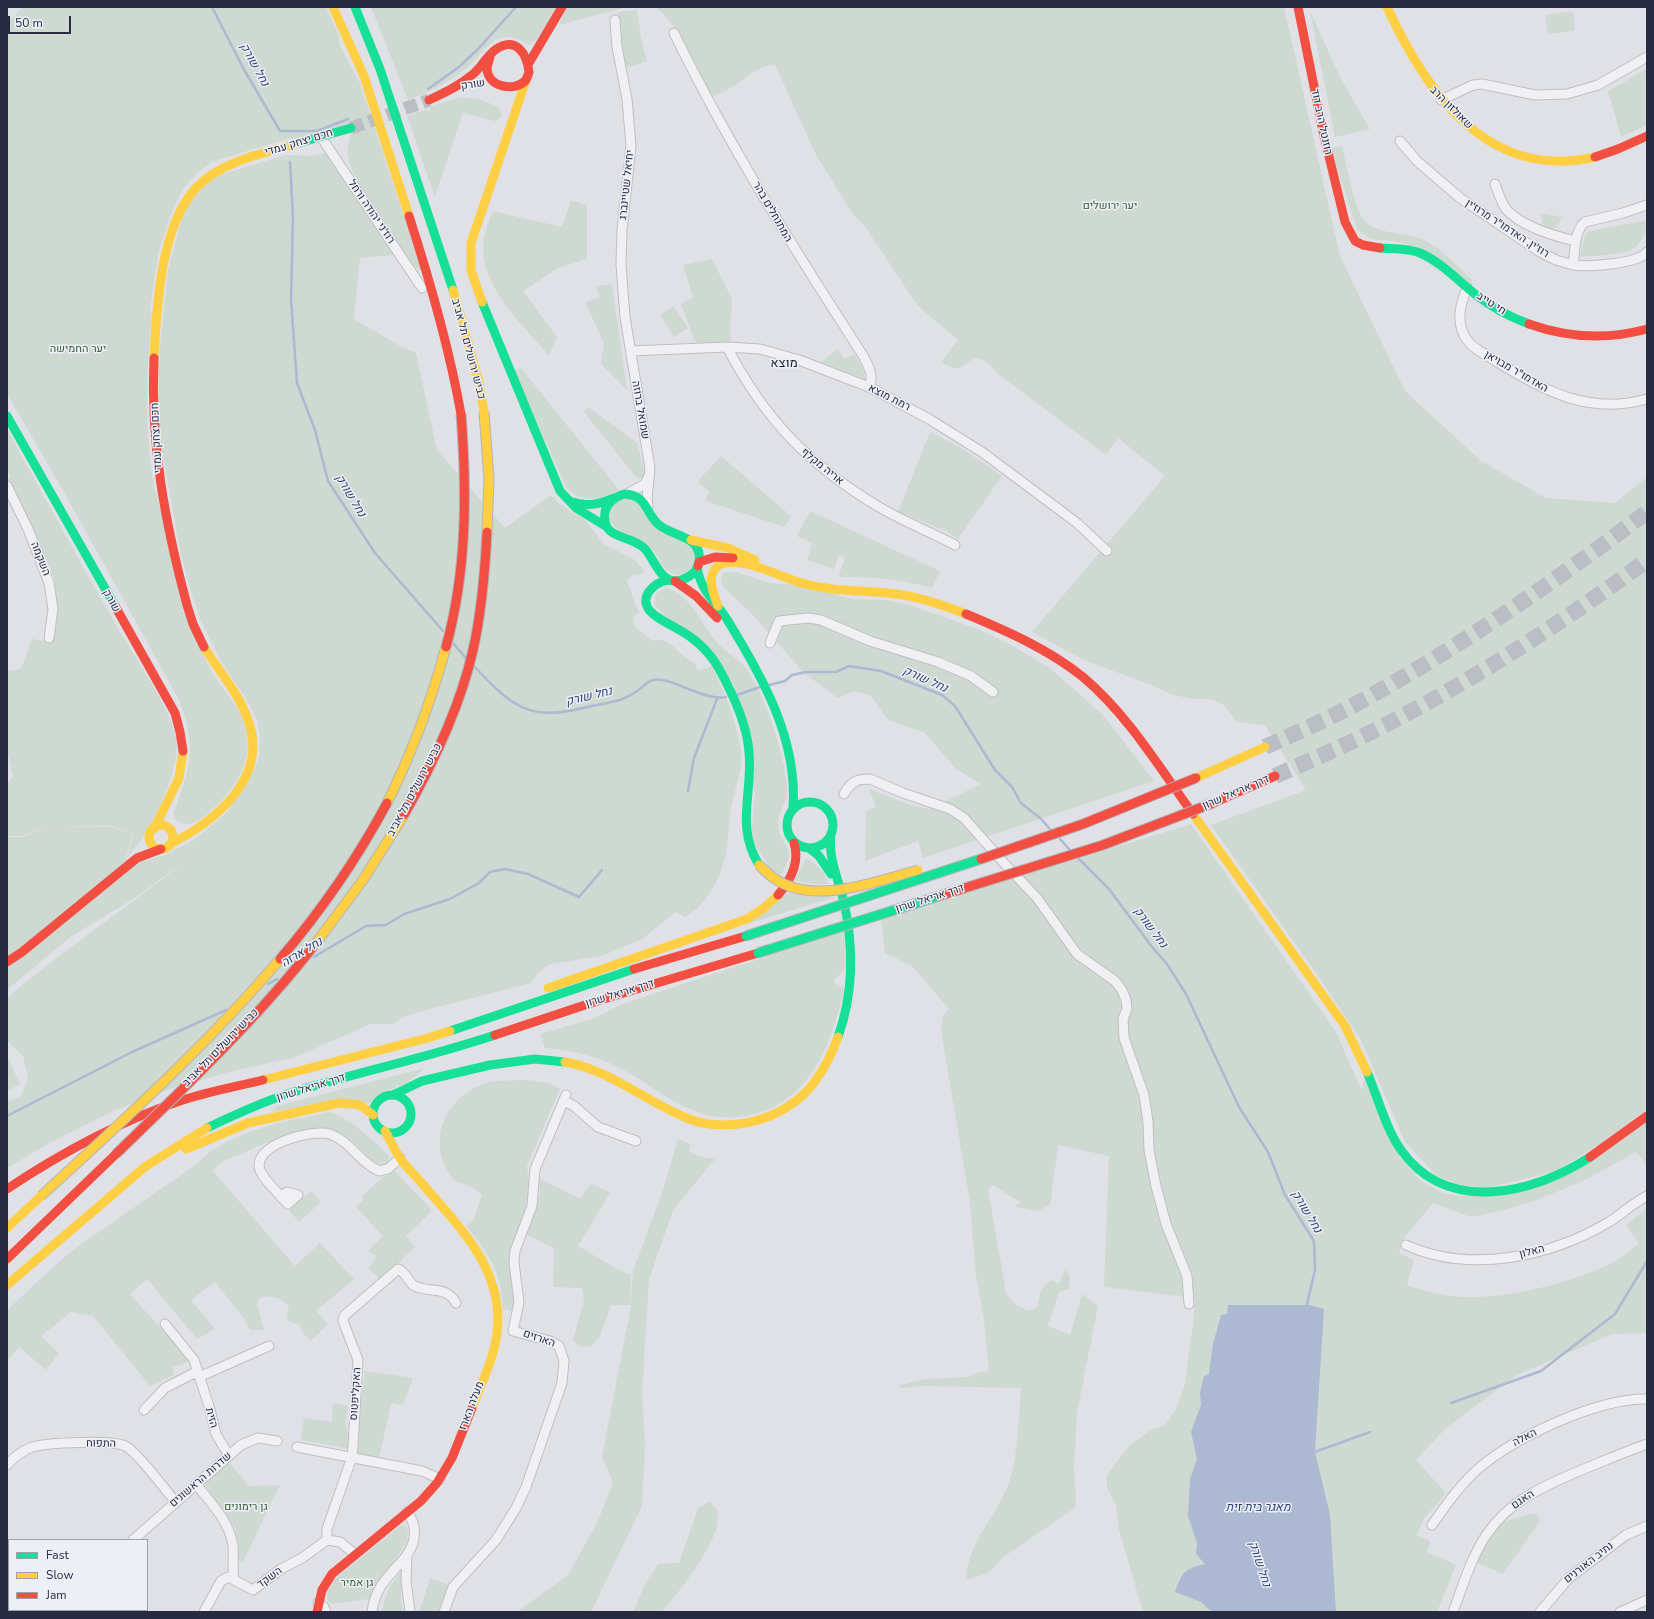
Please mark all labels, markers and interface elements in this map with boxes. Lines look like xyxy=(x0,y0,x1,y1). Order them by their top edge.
scale bar xyxy=(10,8,73,34)
text: 50 m xyxy=(15,15,43,31)
water label: נחל שורק xyxy=(236,41,272,89)
street label: שורק xyxy=(460,77,486,93)
street label: שאולזון הרב xyxy=(1427,84,1475,132)
street label: רוזנטל הרב דוד xyxy=(1308,88,1334,156)
street label: חכם יצחק עמדי xyxy=(263,126,335,160)
street label: יחיאל שטיינברג xyxy=(617,149,637,221)
street label: רוז'ני יהודה ורחל xyxy=(345,178,397,246)
street label: המתנחלים בהר xyxy=(749,180,795,244)
street label: רוז'ין, האדמו"ר מרוז'ין xyxy=(1463,197,1551,261)
park label: יער ירושלים xyxy=(1083,199,1137,213)
street label: חי טייב xyxy=(1474,290,1508,318)
street label: כביש ירושלים תל אביב xyxy=(448,297,488,401)
park label: יער החמישה xyxy=(50,342,106,356)
street label: האדמו"ר מבויאן xyxy=(1482,348,1550,396)
district label: מוצא xyxy=(770,356,798,372)
street label: שמואל ברוזה xyxy=(628,380,652,440)
street label: רמת מוצא xyxy=(866,382,912,414)
street label: חכם יצחק עמדי xyxy=(149,402,165,474)
street label: אריה מקלף xyxy=(798,446,846,488)
water label: נחל שורק xyxy=(332,472,368,520)
street label: השקמה xyxy=(27,540,53,578)
street label: שורק xyxy=(99,587,123,615)
water label: נחל שורק xyxy=(900,664,950,696)
water label: נחל שורק xyxy=(564,684,614,710)
street label: כביש ירושלים תל אביב xyxy=(385,741,445,839)
street label: דרך אריאל שרון xyxy=(1201,773,1271,813)
street label: דרך אריאל שרון xyxy=(894,882,966,916)
water label: נחל שורק xyxy=(1130,905,1170,951)
water label: נחל ארזה xyxy=(279,935,325,971)
street label: דרך אריאל שרון xyxy=(584,977,656,1011)
street label: כביש ירושלים תל אביב xyxy=(180,1006,262,1090)
street label: דרך אריאל שרון xyxy=(275,1071,347,1105)
water label: נחל שורק xyxy=(1288,1188,1324,1236)
street label: האלון xyxy=(1518,1243,1546,1261)
street label: הארזים xyxy=(521,1327,557,1351)
street label: האקליפטוס xyxy=(348,1367,364,1421)
street label: מעלה הארז xyxy=(457,1380,487,1432)
street label: הזית xyxy=(202,1406,220,1430)
street label: האלה xyxy=(1511,1426,1539,1450)
street label: התפוח xyxy=(86,1437,116,1451)
street label: שדרות הראשונים xyxy=(167,1449,235,1511)
street label: האגם xyxy=(1509,1488,1537,1512)
park label: גן רימונים xyxy=(224,1500,268,1514)
water label: מאגר בית זית xyxy=(1226,1501,1290,1515)
legend xyxy=(8,1539,148,1611)
water label: נחל שורק xyxy=(1245,1539,1273,1589)
street label: נתיב האורנים xyxy=(1562,1540,1616,1586)
text: Fast xyxy=(46,1547,69,1563)
street label: השקד xyxy=(255,1564,285,1592)
text: Slow xyxy=(46,1567,74,1583)
park label: גן אמיר xyxy=(341,1576,373,1590)
text: Jam xyxy=(46,1587,67,1603)

